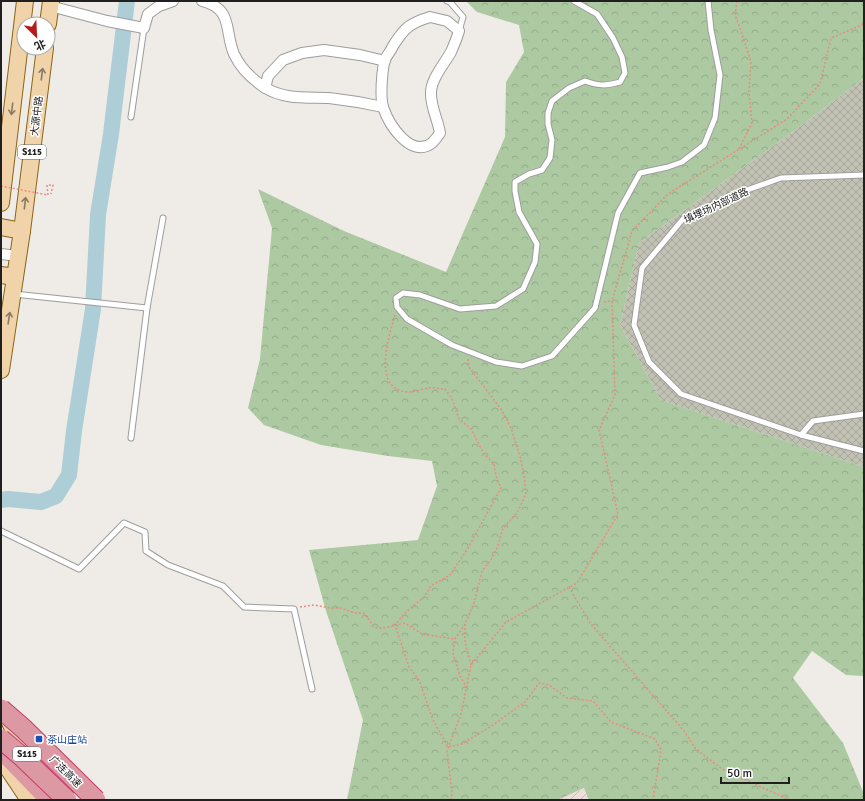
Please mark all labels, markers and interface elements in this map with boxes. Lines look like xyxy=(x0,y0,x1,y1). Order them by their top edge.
north arrow xyxy=(16,16,56,56)
text: 北 xyxy=(32,37,48,53)
one-way arrow xyxy=(38,68,45,81)
street label: 大源中路 xyxy=(29,96,45,137)
one-way arrow xyxy=(8,102,16,115)
road number: S115 xyxy=(18,145,46,159)
street label: 填埋场内部道路 xyxy=(682,186,751,226)
one-way arrow xyxy=(22,197,29,210)
one-way arrow xyxy=(5,312,13,325)
marker: 茶山庄站 xyxy=(34,734,44,744)
place label: 茶山庄站 xyxy=(47,734,87,746)
road number: S115 xyxy=(13,747,41,761)
street label: 广连高速 xyxy=(47,753,84,790)
scale bar xyxy=(721,759,789,785)
text: 50 m xyxy=(727,766,752,781)

